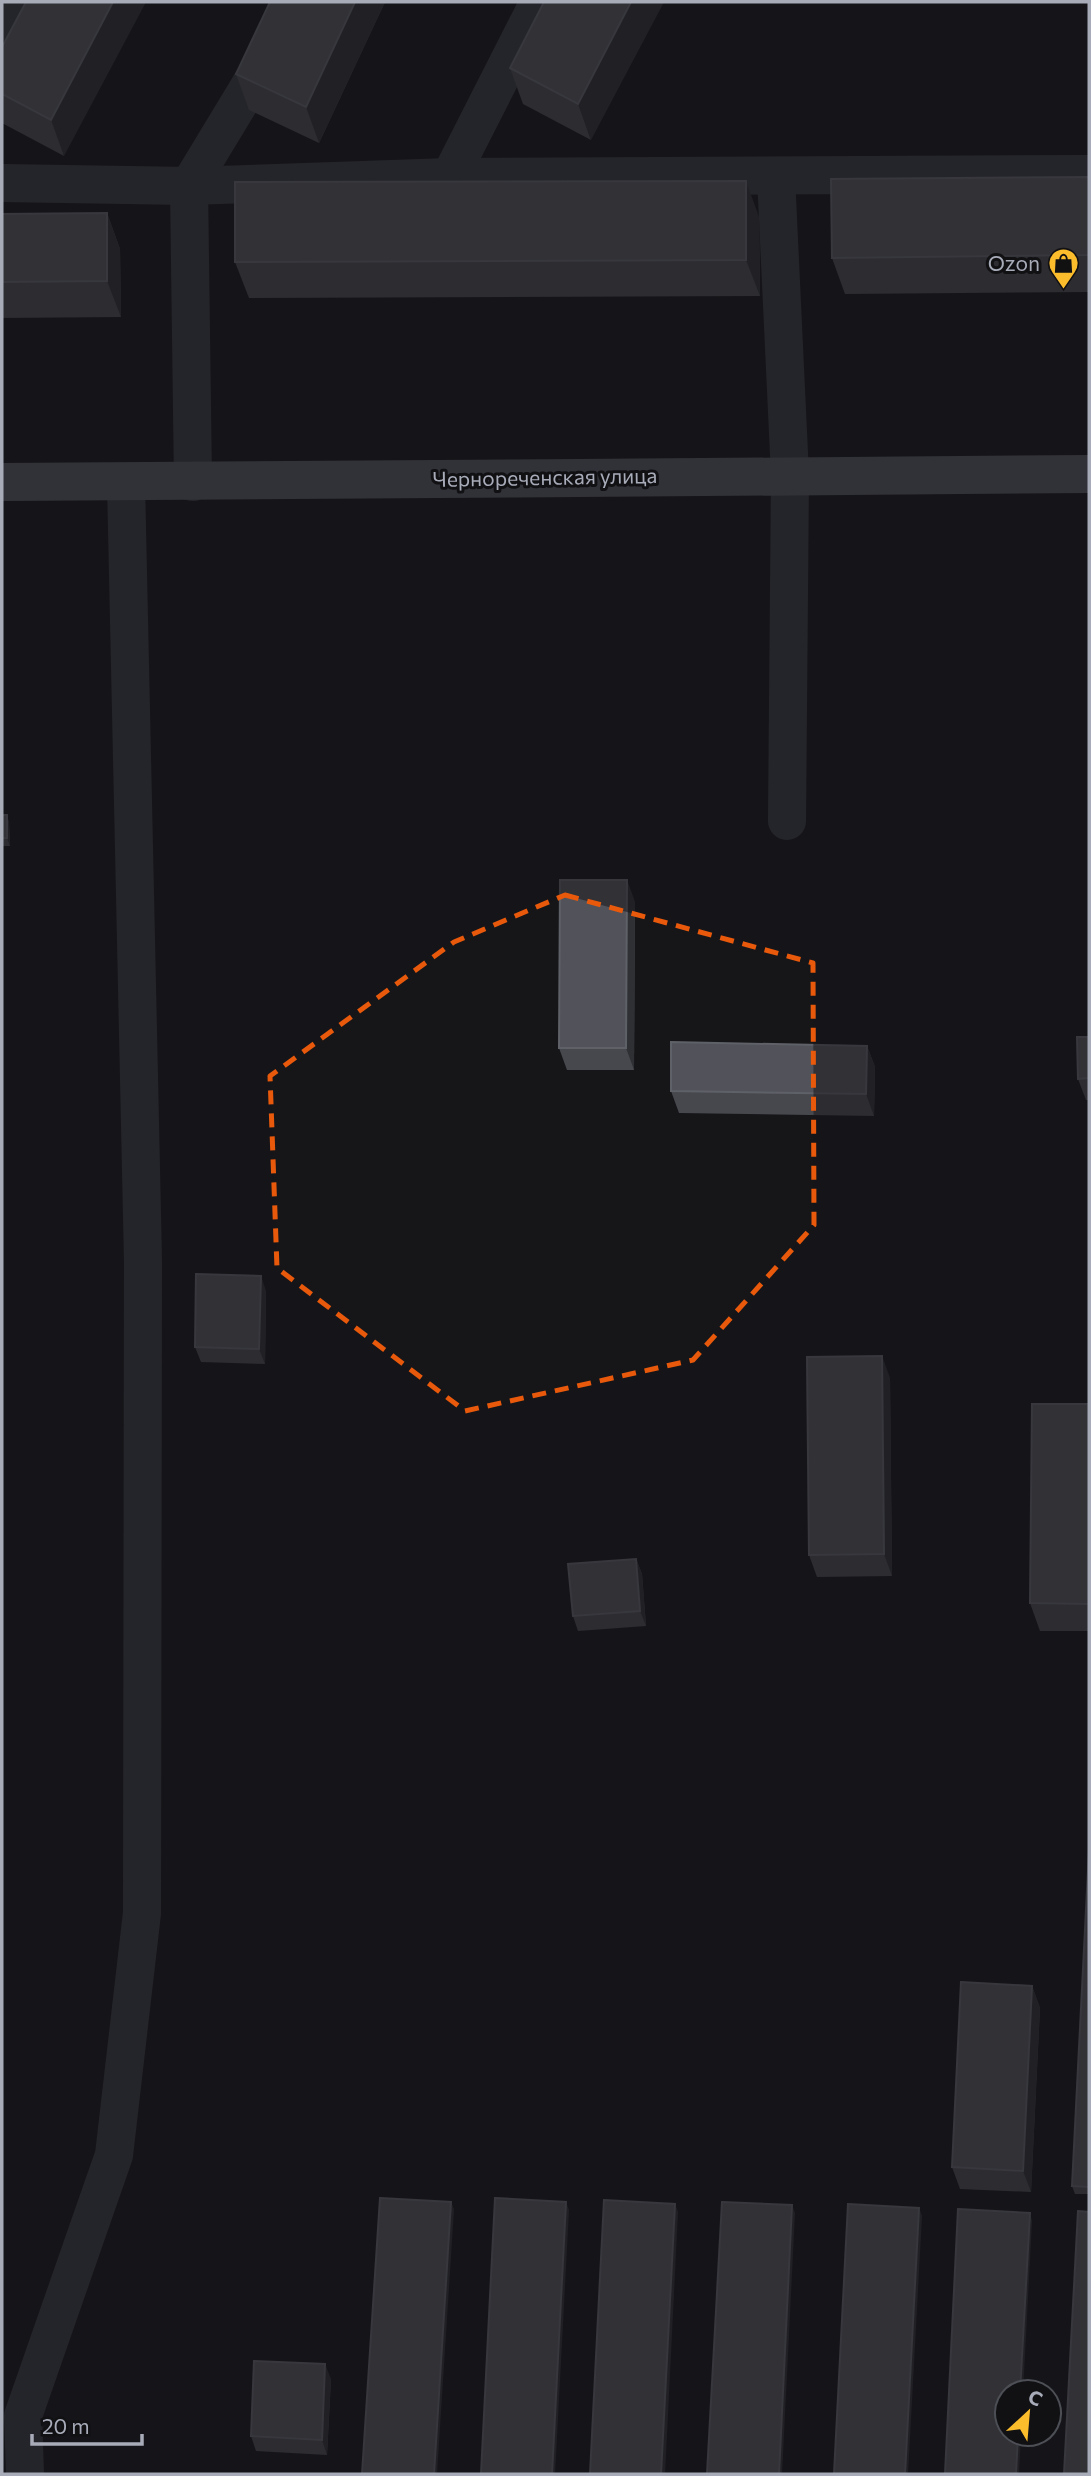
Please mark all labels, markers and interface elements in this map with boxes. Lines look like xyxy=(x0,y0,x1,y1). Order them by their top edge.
shop icon: Ozon xyxy=(1046,247,1080,291)
place label: Ozon xyxy=(988,250,1040,275)
street label: Чернореченская улица xyxy=(432,462,657,491)
north arrow xyxy=(993,2378,1063,2448)
text: С xyxy=(1025,2384,1047,2410)
scale bar xyxy=(32,2402,142,2446)
text: 20 m xyxy=(42,2413,90,2438)

